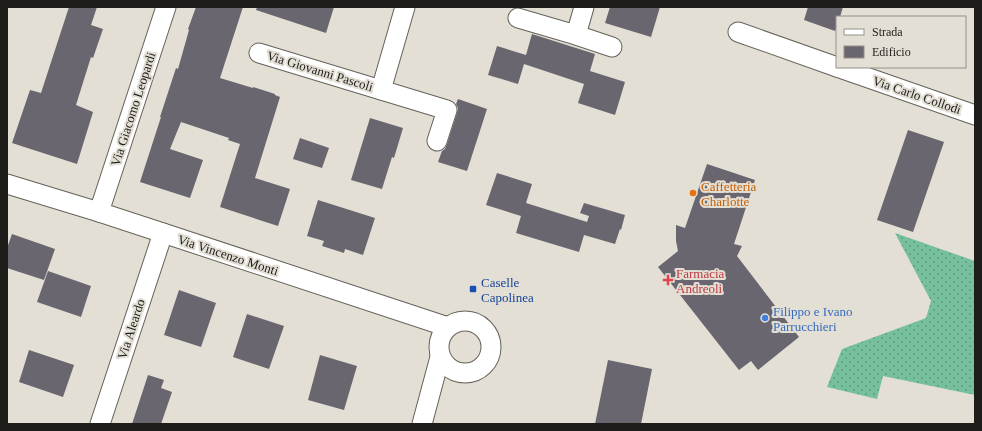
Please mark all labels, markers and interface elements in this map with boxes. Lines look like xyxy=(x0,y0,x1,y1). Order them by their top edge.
legend xyxy=(836,16,966,68)
text: Strada xyxy=(872,25,903,39)
text: Edificio xyxy=(872,45,911,59)
street label: Via Giovanni Pascoli xyxy=(265,48,375,94)
street label: Via Giacomo Leopardi xyxy=(107,50,159,168)
street label: Via Carlo Collodi xyxy=(871,73,963,117)
place label: Caffetteria Charlotte xyxy=(701,179,757,209)
marker: Caffetteria Charlotte xyxy=(688,188,698,198)
street label: Via Vincenzo Monti xyxy=(176,232,281,278)
place label: Farmacia Andreoli xyxy=(676,266,725,296)
place label: Caselle Capolinea xyxy=(481,275,534,305)
marker: Farmacia Andreoli xyxy=(663,275,673,285)
marker: Caselle Capolinea xyxy=(468,284,478,294)
street label: Via Aleardo xyxy=(114,297,148,361)
place label: Filippo e Ivano Parrucchieri xyxy=(773,304,852,334)
marker: Filippo e Ivano Parrucchieri xyxy=(760,313,770,323)

